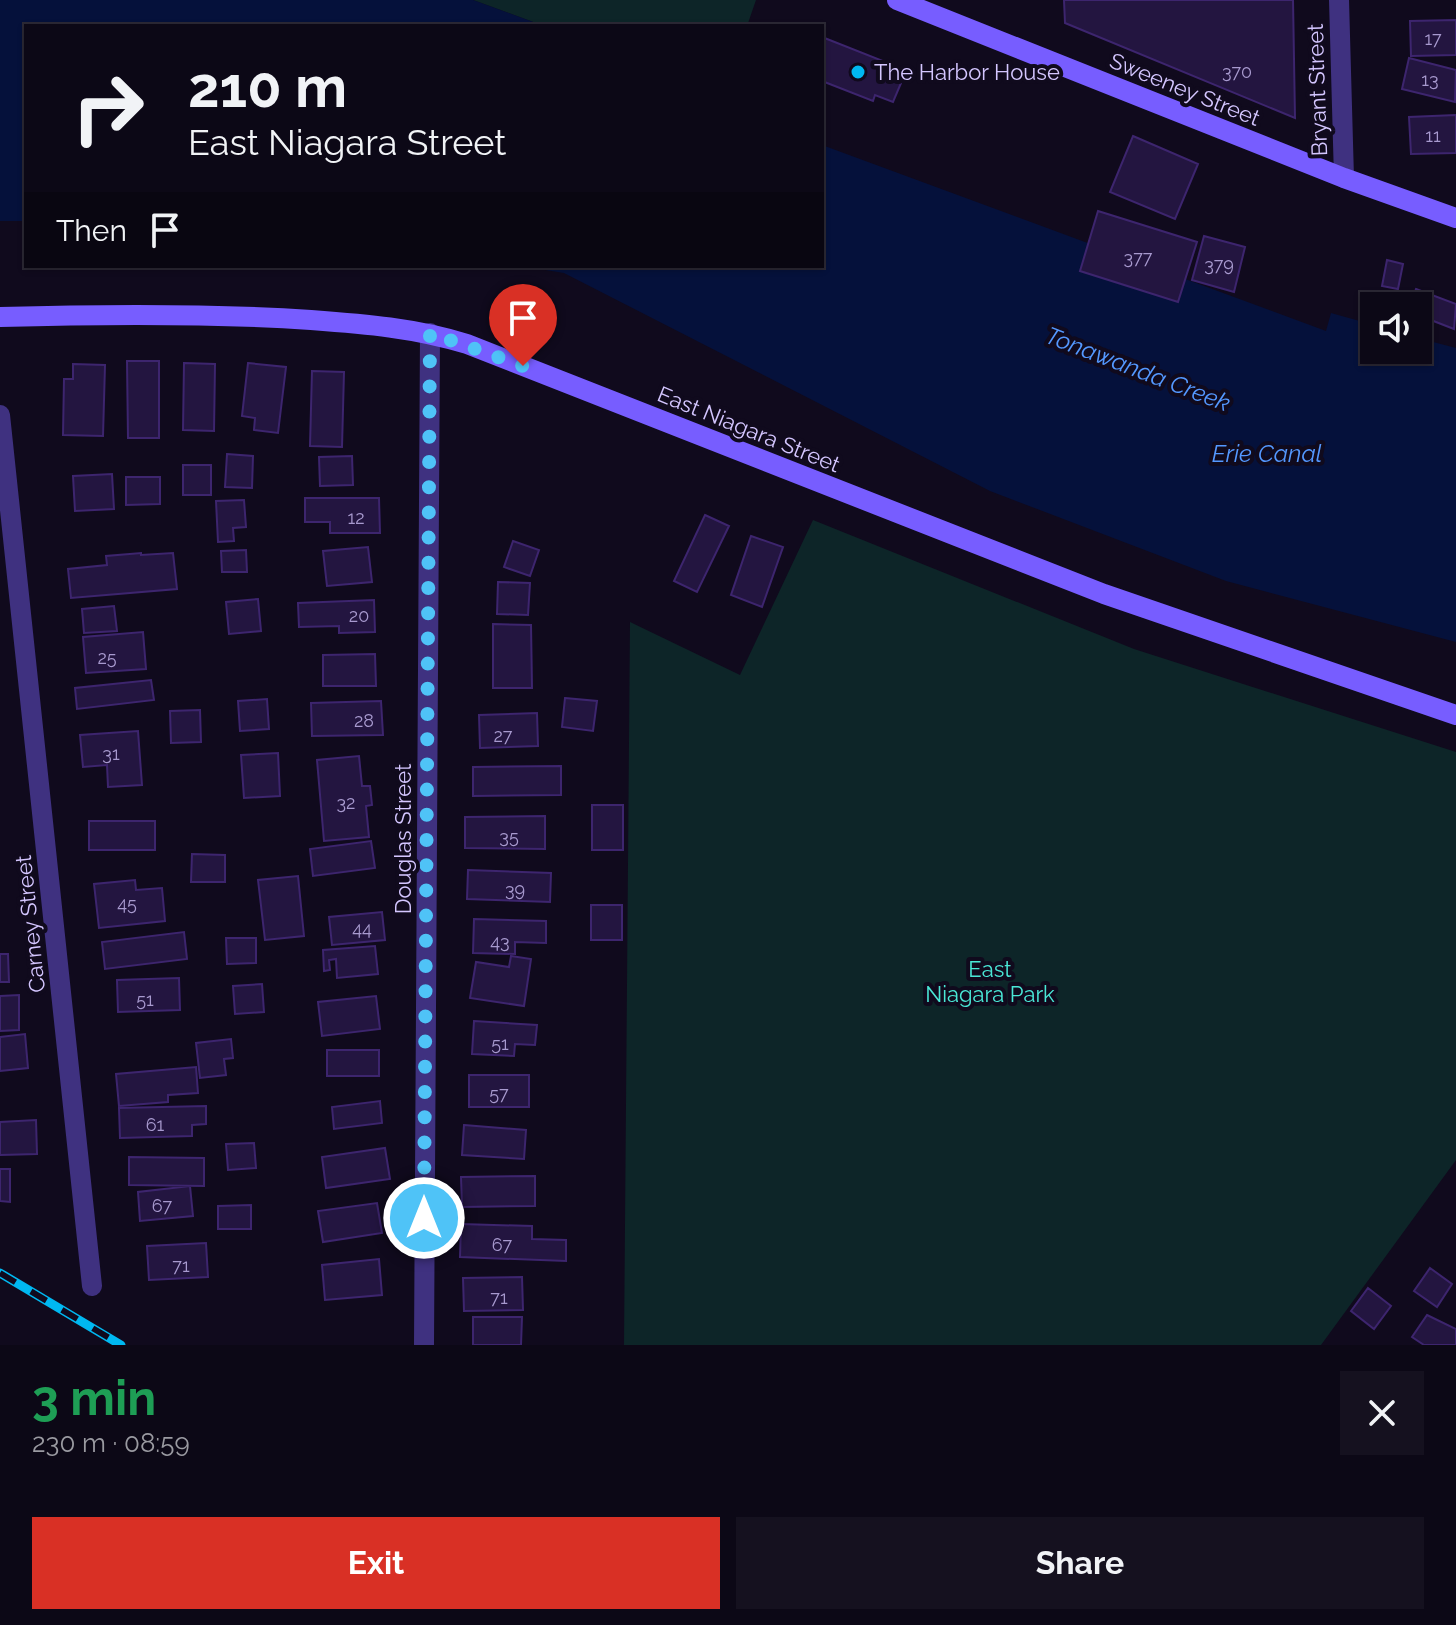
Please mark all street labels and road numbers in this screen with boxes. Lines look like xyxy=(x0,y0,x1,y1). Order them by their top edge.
street label: Bryant Street xyxy=(1302,23,1332,157)
street label: Sweeney Street xyxy=(1106,47,1264,131)
street label: East Niagara Street xyxy=(654,381,845,478)
street label: Douglas Street xyxy=(390,763,416,914)
street label: Carney Street xyxy=(10,853,50,994)

